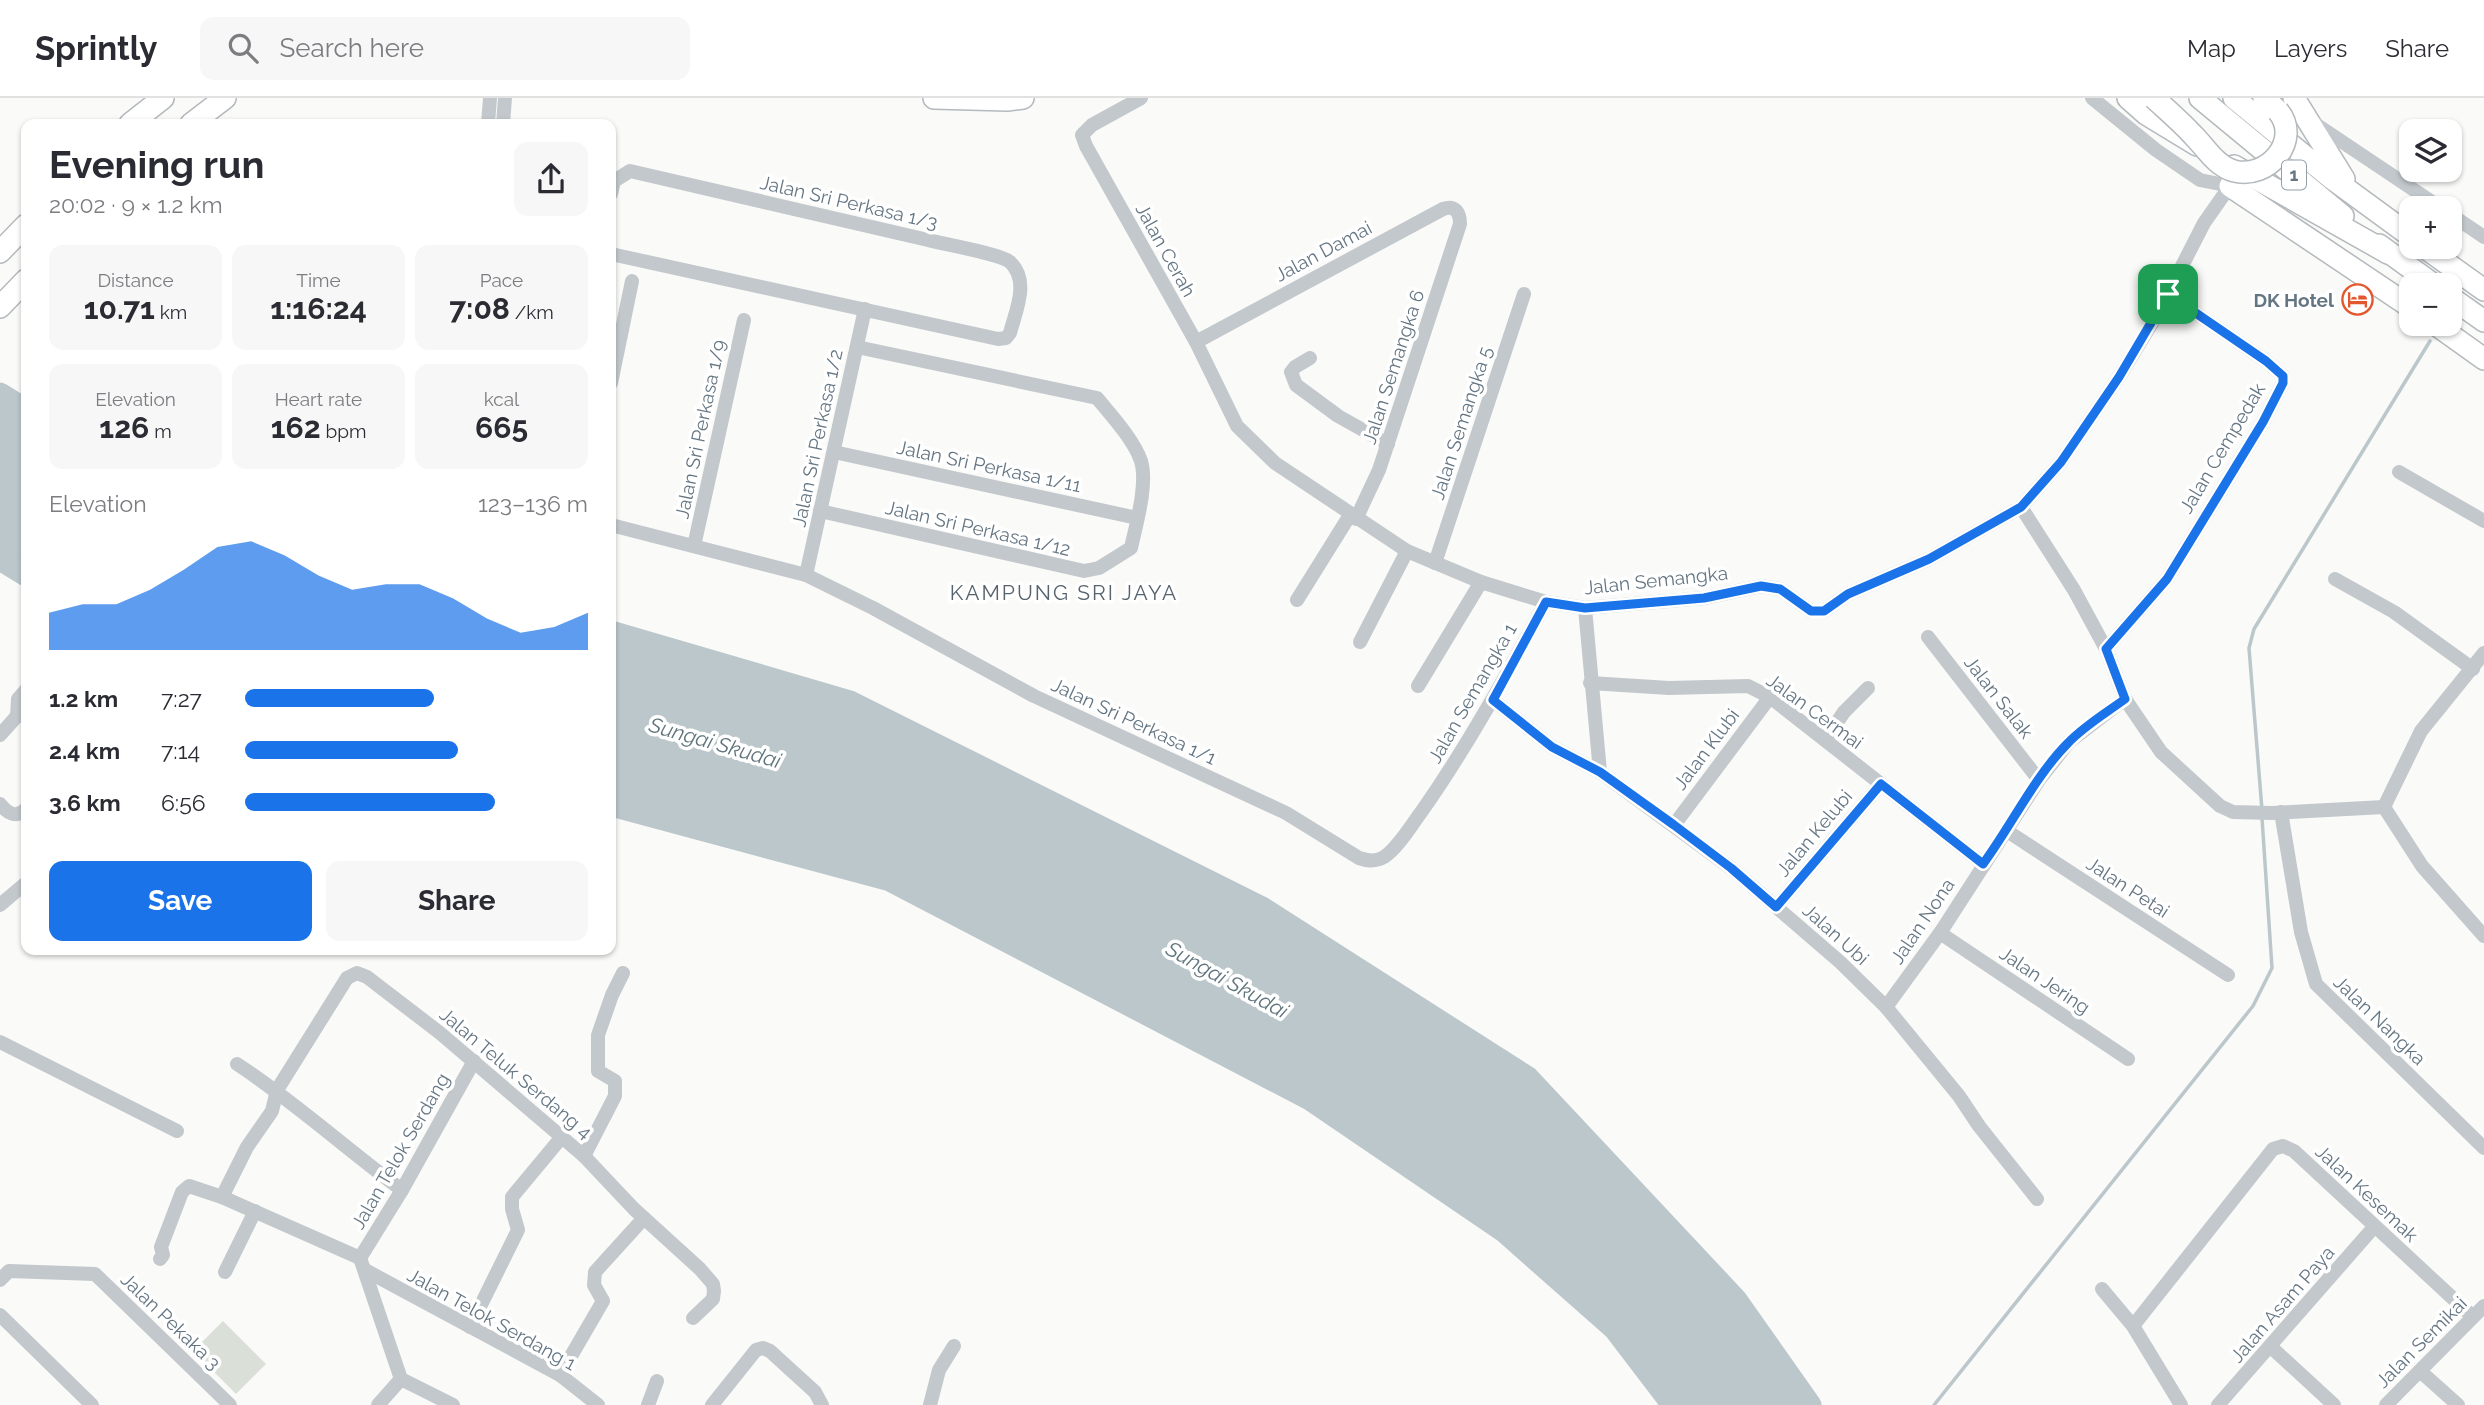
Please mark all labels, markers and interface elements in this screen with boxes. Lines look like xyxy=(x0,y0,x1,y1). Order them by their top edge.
search box xyxy=(200,17,690,80)
text: Sprintly xyxy=(35,29,158,68)
icon: search xyxy=(224,29,262,67)
text: Search here xyxy=(280,33,424,63)
text: Map xyxy=(2187,34,2236,63)
text: Layers xyxy=(2274,34,2347,63)
text: Share xyxy=(2385,34,2449,63)
map controls xyxy=(2399,119,2462,336)
button: layers xyxy=(2399,119,2462,182)
text: Evening run xyxy=(49,142,264,187)
button: share xyxy=(514,142,588,216)
road number: 1 xyxy=(2282,160,2306,190)
street label: Jalan Sri Perkasa 1/3 xyxy=(758,171,940,233)
text: 20:02 · 9 × 1.2 km xyxy=(49,191,223,218)
button: + xyxy=(2399,196,2462,259)
street label: Jalan Cerah xyxy=(1131,200,1201,300)
street label: Jalan Damai xyxy=(1271,216,1375,286)
pin xyxy=(2138,264,2198,324)
text: Distance xyxy=(97,269,174,291)
text: Time xyxy=(296,269,341,291)
text: Pace xyxy=(480,269,523,291)
button: − xyxy=(2399,273,2462,336)
icon: arrive xyxy=(2149,275,2187,313)
hotel icon: DK Hotel xyxy=(2340,283,2374,317)
street label: Jalan Semangka 6 xyxy=(1358,287,1428,447)
place label: DK Hotel xyxy=(2253,289,2335,311)
text: 10.71 xyxy=(84,291,155,326)
text: 1:16:24 xyxy=(270,291,367,326)
text: 7:08 xyxy=(449,291,510,326)
text: km xyxy=(155,301,187,323)
text: /km xyxy=(510,301,554,323)
street label: Jalan Sri Perkasa 1/9 xyxy=(670,338,730,520)
street label: Jalan Semangka 5 xyxy=(1426,344,1496,502)
street label: Jalan Sri Perkasa 1/2 xyxy=(787,347,847,529)
street label: Jalan Cempedak xyxy=(2175,379,2269,517)
text: Elevation xyxy=(95,388,176,410)
text: Heart rate xyxy=(275,388,362,410)
text: kcal xyxy=(484,388,519,410)
text: 126 xyxy=(99,410,149,445)
text: 162 xyxy=(271,410,321,445)
text: 665 xyxy=(475,410,528,445)
text: m xyxy=(149,420,172,442)
text: bpm xyxy=(321,420,366,442)
street label: Jalan Sri Perkasa 1/11 xyxy=(895,436,1083,496)
text: Elevation xyxy=(49,490,147,517)
text: 123–136 m xyxy=(478,490,588,517)
street label: Jalan Sri Perkasa 1/12 xyxy=(883,496,1073,560)
street label: Jalan Semangka xyxy=(1583,562,1729,598)
district label: KAMPUNG SRI JAYA xyxy=(950,580,1178,605)
street label: Jalan Semangka 1 xyxy=(1423,619,1521,767)
street label: Jalan Salak xyxy=(1960,652,2038,742)
street label: Jalan Cermai xyxy=(1763,669,1867,753)
street label: Jalan Sri Perkasa 1/1 xyxy=(1048,673,1220,769)
text: 1.2 km xyxy=(49,685,118,712)
text: 7:27 xyxy=(161,685,202,712)
street label: Jalan Klubi xyxy=(1669,704,1743,794)
water label: Sungai Skudai xyxy=(646,712,784,773)
text: 2.4 km xyxy=(49,737,120,764)
text: 7:14 xyxy=(161,737,200,764)
street label: Jalan Kelubi xyxy=(1772,785,1856,881)
text: 3.6 km xyxy=(49,789,121,816)
text: 6:56 xyxy=(161,789,206,816)
street label: Jalan Petai xyxy=(2082,852,2174,922)
button: Save xyxy=(49,861,312,941)
button: Share xyxy=(326,861,588,941)
street label: Jalan Nona xyxy=(1885,874,1959,968)
street label: Jalan Ubi xyxy=(1799,899,1873,969)
water label: Sungai Skudai xyxy=(1161,935,1293,1024)
street label: Jalan Jering xyxy=(1996,942,2094,1018)
street label: Jalan Nangka xyxy=(2330,971,2430,1069)
street label: Jalan Teluk Serdang 4 xyxy=(436,1003,596,1143)
street label: Jalan Telok Serdang xyxy=(346,1069,454,1233)
street label: Jalan Kesemak xyxy=(2311,1140,2423,1246)
street label: Jalan Asam Paya xyxy=(2226,1241,2338,1367)
street label: Jalan Telok Serdang 1 xyxy=(404,1263,580,1375)
street label: Jalan Pekaka 3 xyxy=(117,1268,225,1374)
street label: Jalan Semikai xyxy=(2371,1292,2471,1392)

